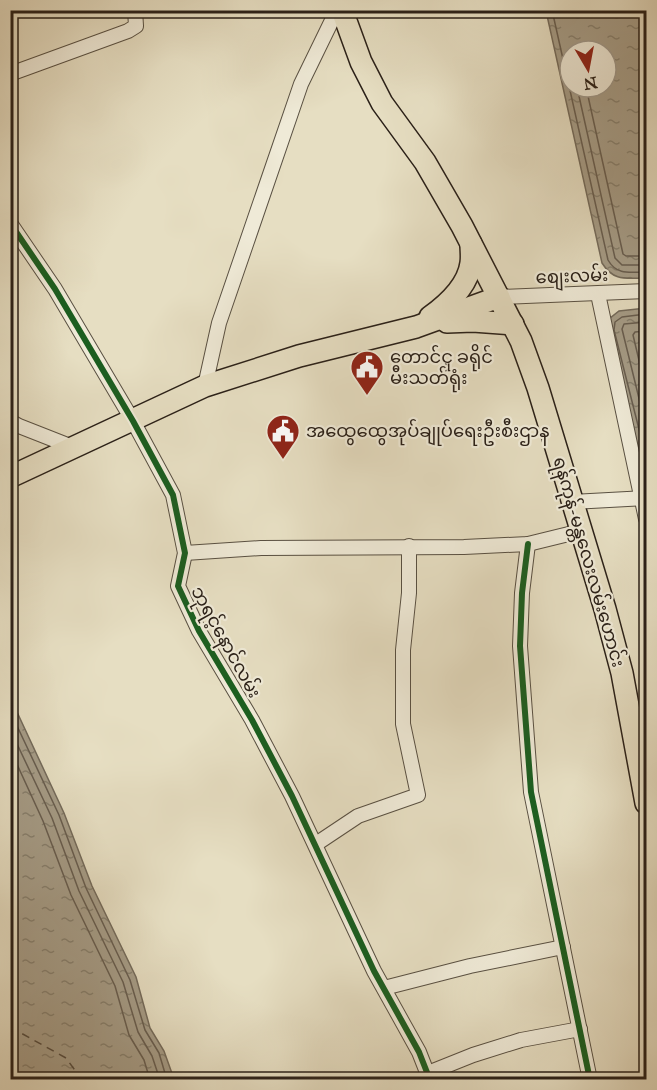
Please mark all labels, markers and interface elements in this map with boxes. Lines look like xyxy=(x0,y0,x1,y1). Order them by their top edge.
north arrow xyxy=(558,39,618,99)
text: N xyxy=(582,73,599,94)
street label: စျေးလမ်း xyxy=(535,262,609,292)
place label: တောင်ငူ ခရိုင် မီးသတ်ရုံး xyxy=(390,343,493,393)
public building icon: တောင်ငူ ခရိုင် မီးသတ်ရုံး xyxy=(349,349,385,396)
public building icon: အထွေထွေအုပ်ချုပ်ရေးဦးစီးဌာန xyxy=(265,413,301,460)
place label: အထွေထွေအုပ်ချုပ်ရေးဦးစီးဌာန xyxy=(306,417,550,446)
street label: ရန်ကုန်-မန္တလေးလမ်းဟောင်း xyxy=(545,454,632,671)
street label: ဘုရင့်နောင်လမ်း xyxy=(183,581,267,704)

